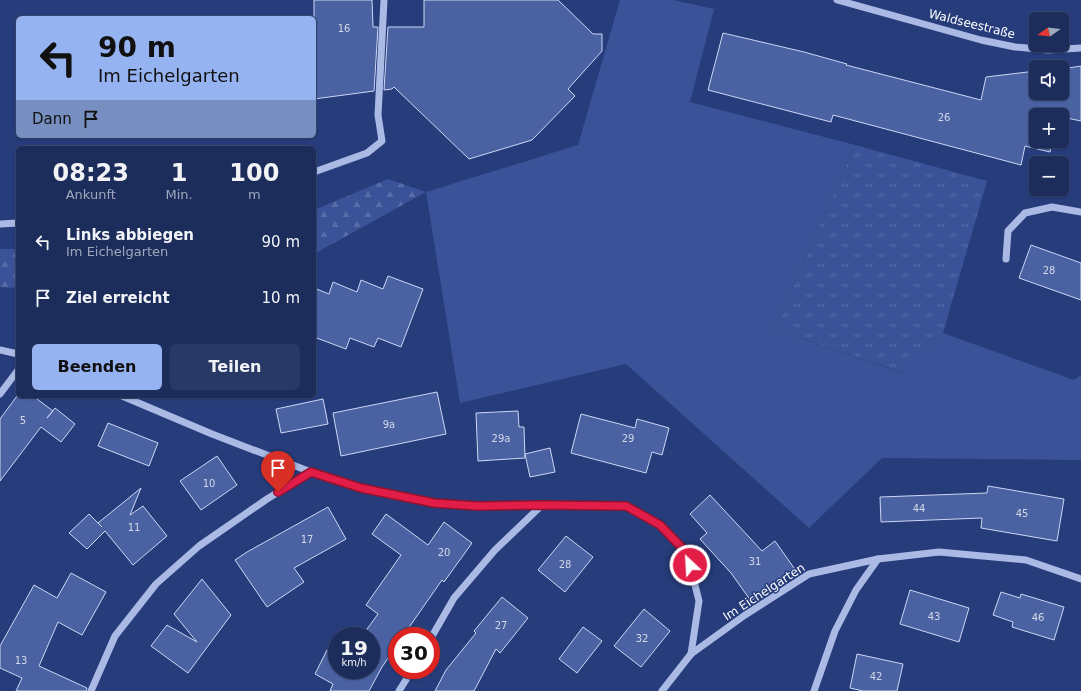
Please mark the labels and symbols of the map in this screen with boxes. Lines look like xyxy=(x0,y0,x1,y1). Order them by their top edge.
street label: Waldseestraße xyxy=(927,6,1017,42)
north arrow xyxy=(1029,12,1069,52)
house number: 16 xyxy=(338,23,350,34)
house number: 26 xyxy=(938,112,950,123)
house number: 28 xyxy=(1043,265,1055,276)
house number: 5 xyxy=(20,415,26,426)
house number: 9a xyxy=(383,419,395,430)
house number: 29a xyxy=(492,433,510,444)
house number: 29 xyxy=(622,433,634,444)
pin xyxy=(261,451,295,492)
house number: 10 xyxy=(203,478,215,489)
house number: 44 xyxy=(913,503,925,514)
house number: 45 xyxy=(1016,508,1028,519)
house number: 11 xyxy=(128,522,140,533)
house number: 17 xyxy=(301,534,313,545)
position arrow xyxy=(669,544,711,586)
house number: 20 xyxy=(438,547,450,558)
house number: 31 xyxy=(749,556,761,567)
house number: 28 xyxy=(559,559,571,570)
street label: Im Eichelgarten xyxy=(721,560,807,624)
house number: 43 xyxy=(928,611,940,622)
house number: 46 xyxy=(1032,612,1044,623)
house number: 27 xyxy=(495,620,507,631)
speed limit sign: 30 xyxy=(388,627,440,679)
house number: 32 xyxy=(636,633,648,644)
house number: 13 xyxy=(15,655,27,666)
house number: 42 xyxy=(870,671,882,682)

